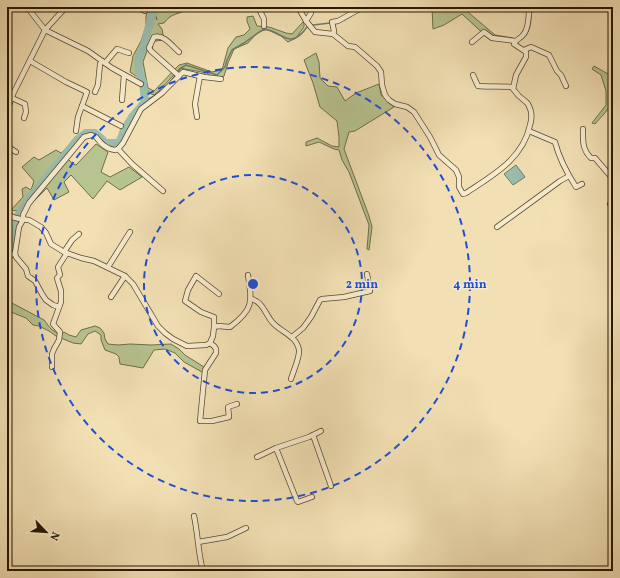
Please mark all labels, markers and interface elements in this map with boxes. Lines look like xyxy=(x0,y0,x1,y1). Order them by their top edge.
centre of rings xyxy=(246,277,260,291)
text: 2 min xyxy=(346,277,378,293)
text: 4 min xyxy=(453,277,487,293)
north arrow xyxy=(26,512,66,552)
text: N xyxy=(45,529,62,542)

